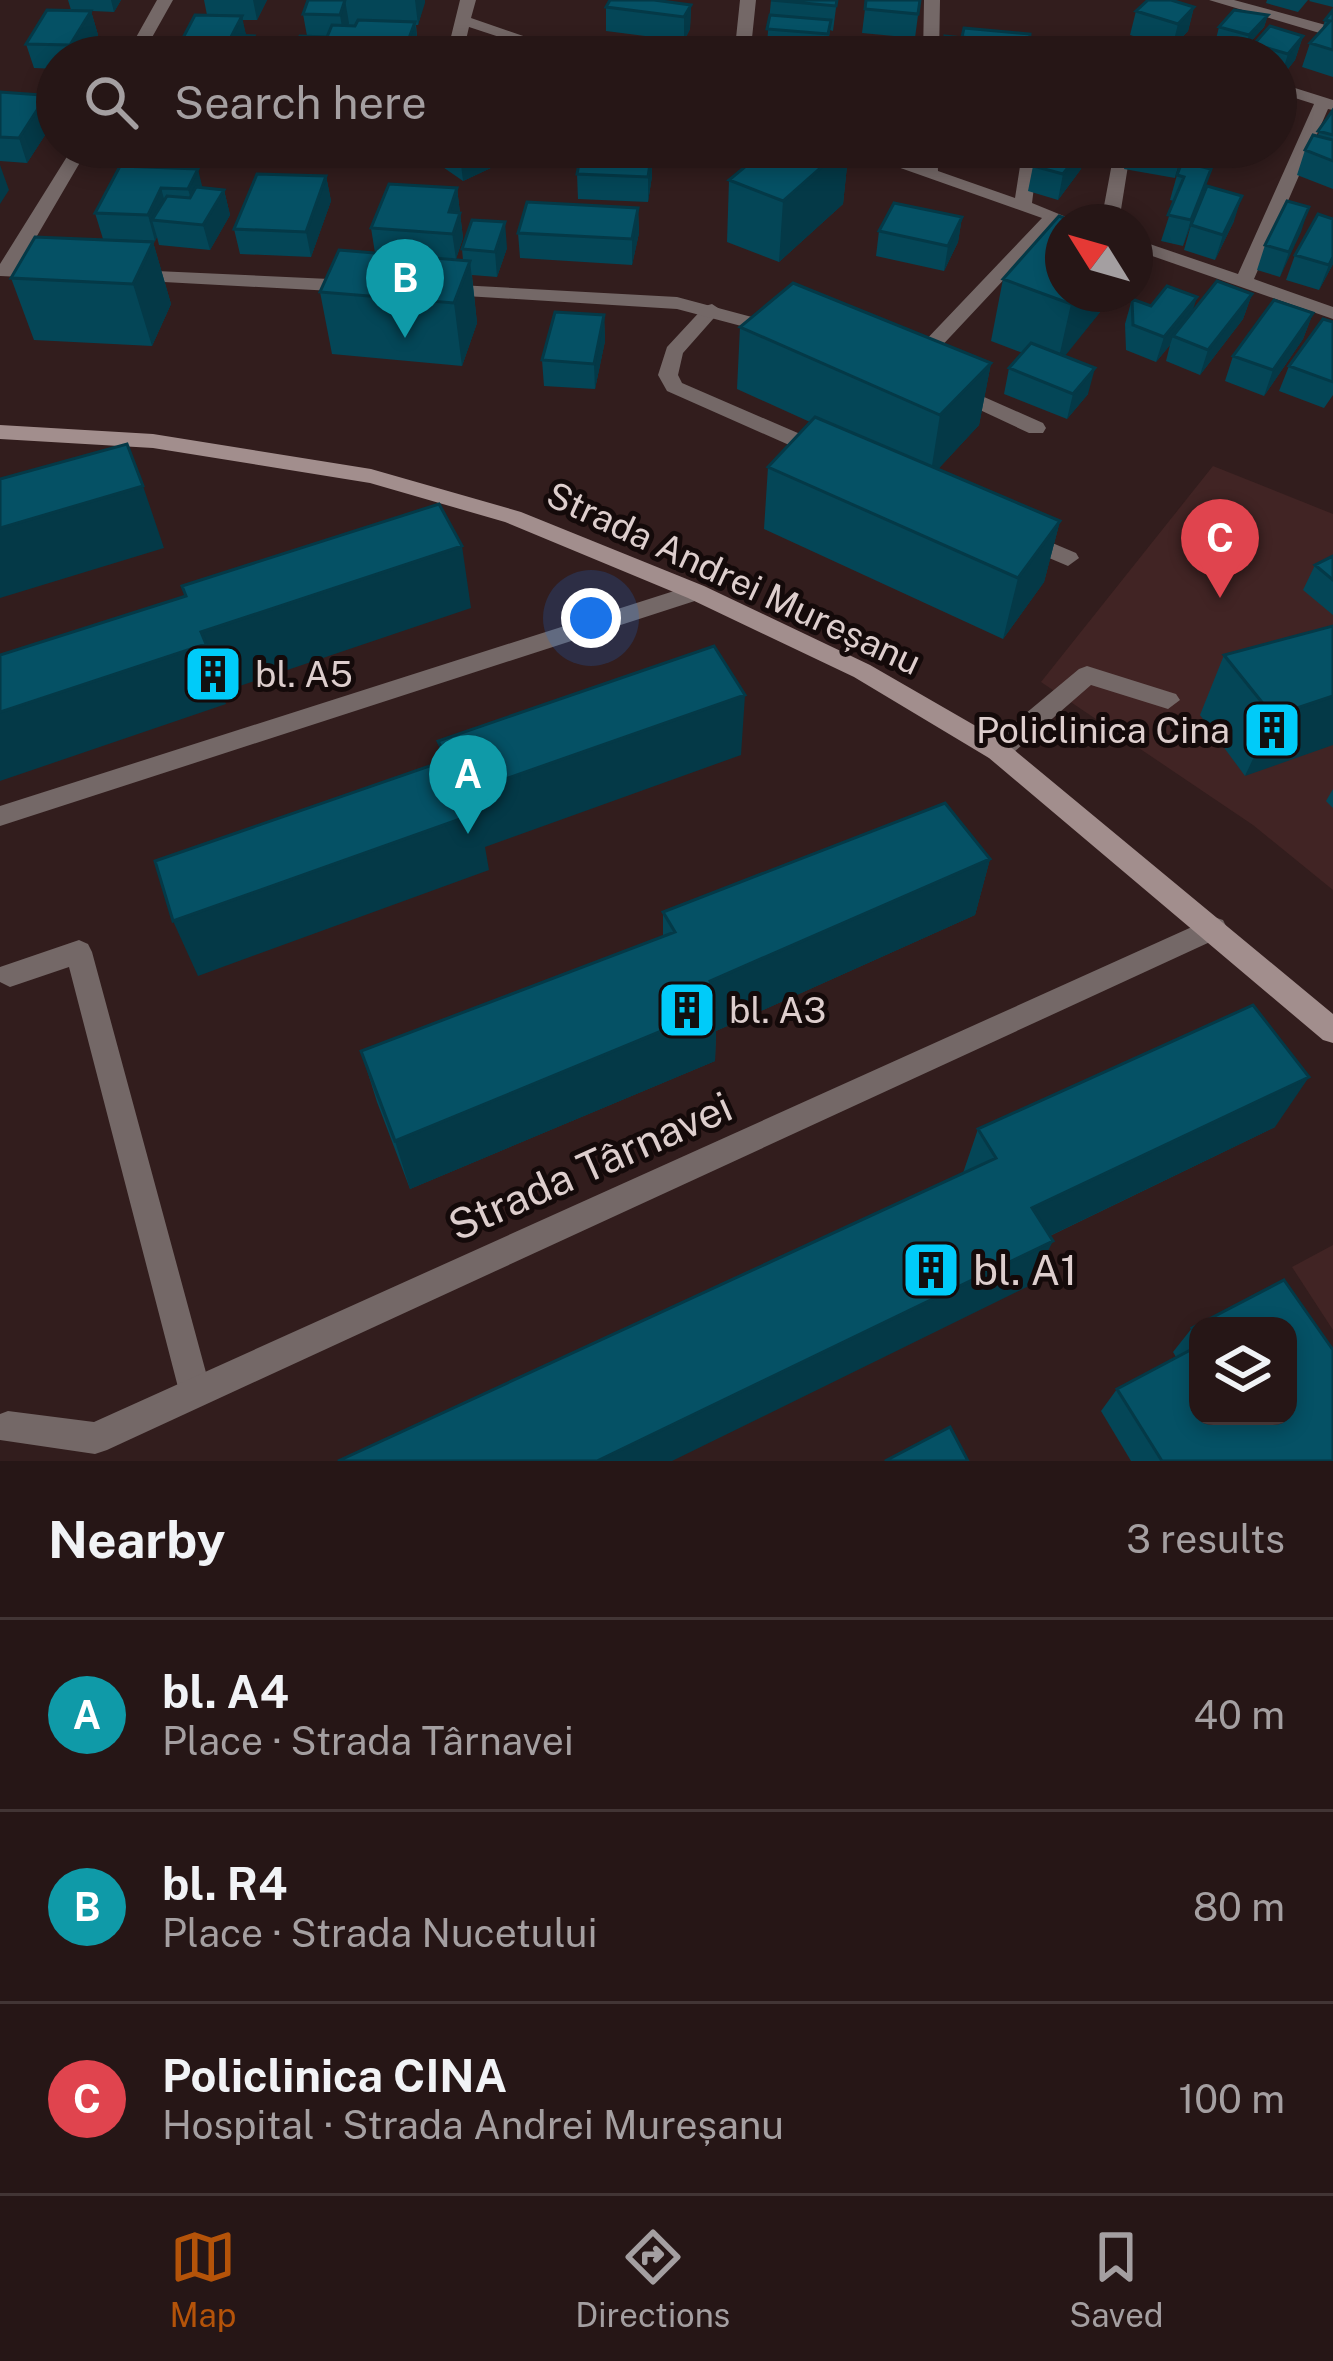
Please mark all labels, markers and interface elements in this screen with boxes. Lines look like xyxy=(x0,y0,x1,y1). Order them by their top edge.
search box xyxy=(36,36,1297,168)
icon: search xyxy=(78,69,144,135)
text: Search here xyxy=(174,76,427,129)
north arrow xyxy=(1045,204,1153,312)
pin: B xyxy=(366,239,444,338)
street label: Strada Andrei Mureșanu xyxy=(540,473,928,683)
pin: C xyxy=(1181,499,1259,598)
your location xyxy=(561,588,621,648)
building icon: bl. A5 xyxy=(182,643,244,705)
place label: bl. A5 xyxy=(255,653,353,695)
building icon: Policlinica Cina xyxy=(1241,699,1303,761)
place label: Policlinica Cina xyxy=(976,709,1230,751)
pin: A xyxy=(429,735,507,834)
building icon: bl. A3 xyxy=(656,979,718,1041)
place label: bl. A3 xyxy=(729,989,826,1031)
street label: Strada Târnavei xyxy=(441,1081,739,1250)
building icon: bl. A1 xyxy=(900,1239,962,1301)
place label: bl. A1 xyxy=(973,1245,1077,1294)
map controls xyxy=(1189,1317,1297,1425)
button: layers xyxy=(1189,1317,1297,1425)
text: Nearby xyxy=(48,1510,225,1569)
text: 3 results xyxy=(1126,1516,1285,1562)
text: bl. A4 xyxy=(162,1665,289,1718)
text: A xyxy=(73,1692,101,1738)
text: 40 m xyxy=(1193,1692,1285,1738)
text: Place · Strada Târnavei xyxy=(162,1718,574,1764)
text: bl. R4 xyxy=(162,1857,288,1910)
text: B xyxy=(74,1884,100,1930)
text: 80 m xyxy=(1193,1884,1285,1930)
text: Place · Strada Nucetului xyxy=(162,1910,597,1956)
text: Policlinica CINA xyxy=(162,2049,507,2102)
text: C xyxy=(73,2076,101,2122)
text: 100 m xyxy=(1178,2076,1285,2122)
text: Hospital · Strada Andrei Mureșanu xyxy=(162,2102,784,2148)
tab: Map xyxy=(169,2224,236,2334)
tab: Directions xyxy=(575,2224,730,2334)
tab: Saved xyxy=(1069,2224,1164,2334)

